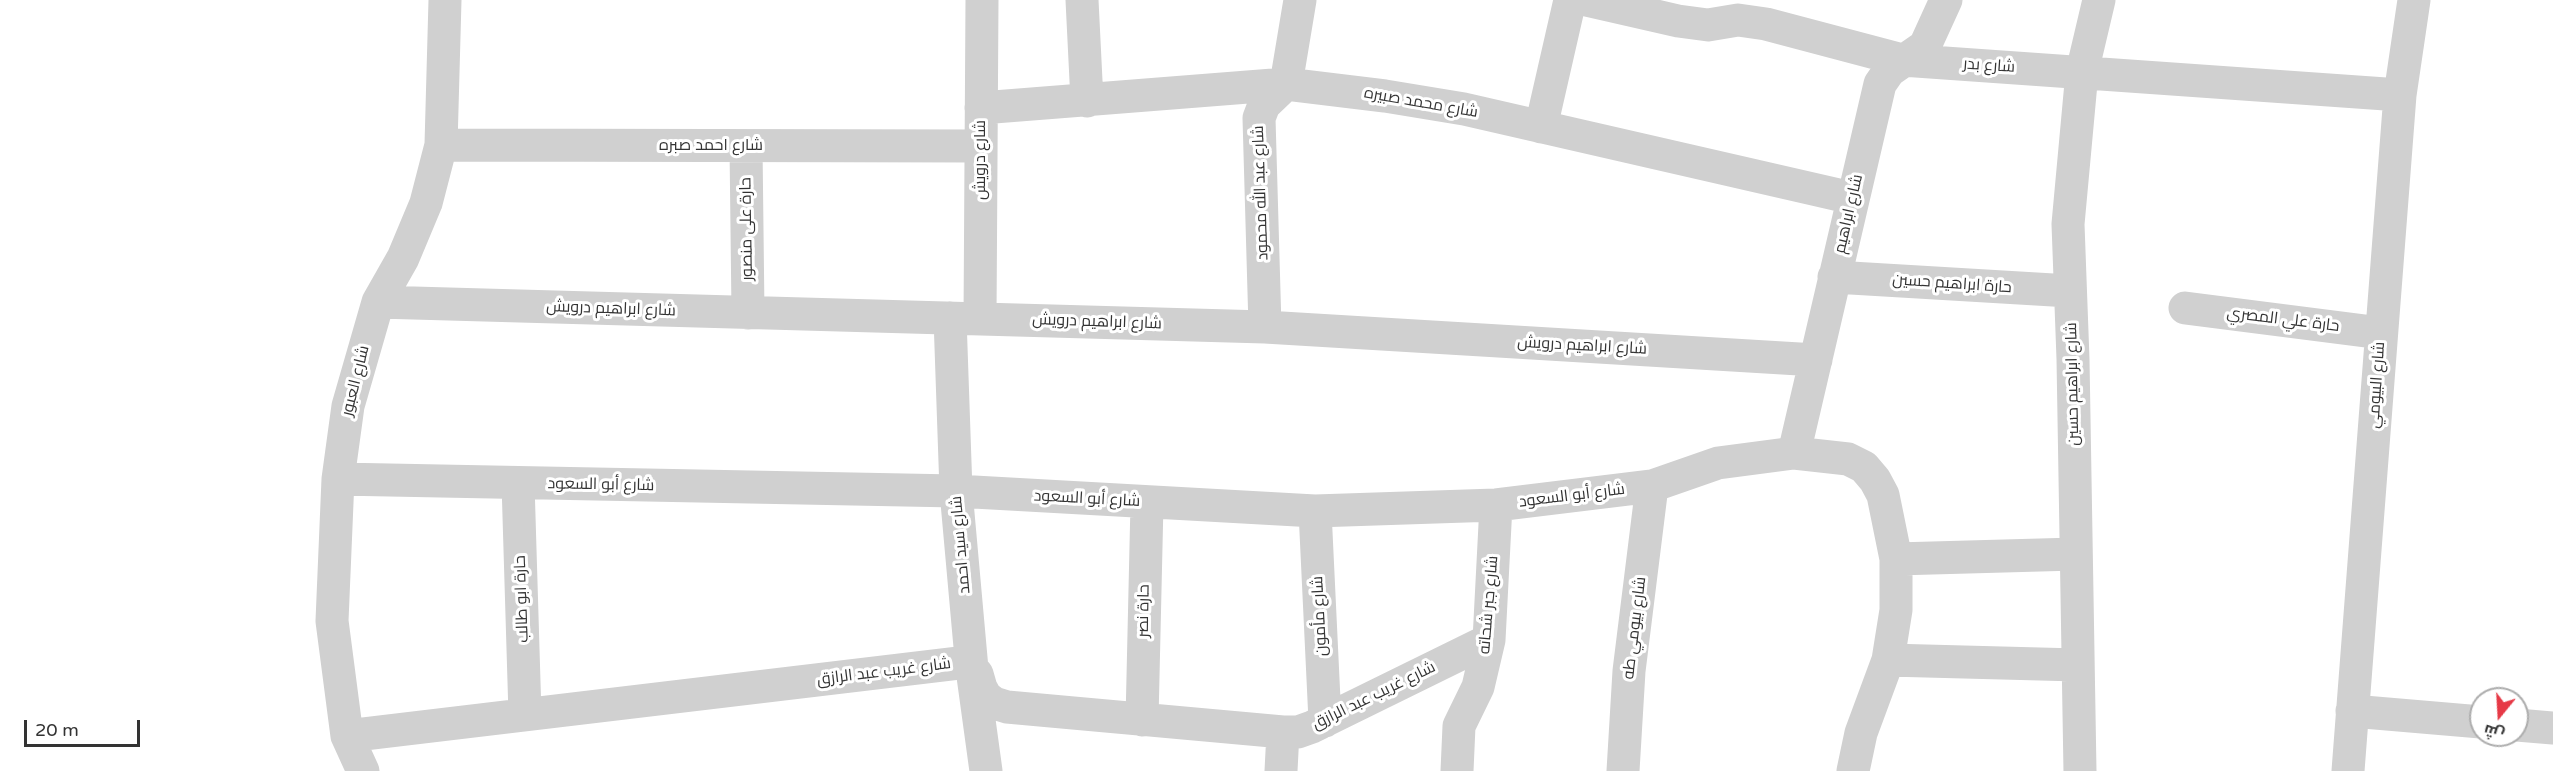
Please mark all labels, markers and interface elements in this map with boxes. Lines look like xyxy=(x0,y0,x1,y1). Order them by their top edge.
street label: شارع بدر xyxy=(1962,55,2016,77)
street label: شارع محمد صبيره xyxy=(1363,84,1479,122)
street label: شارع درويش xyxy=(971,120,991,200)
street label: شارع عبد الله محمود xyxy=(1249,125,1273,261)
street label: شارع احمد صبره xyxy=(659,136,763,156)
street label: شارع ابراهيم xyxy=(1831,172,1867,256)
street label: حارة على منصور xyxy=(736,177,758,281)
street label: حارة ابراهيم حسين xyxy=(1892,270,2012,298)
street label: شارع ابراهيم درويش xyxy=(546,297,676,321)
street label: حارة علي المصري xyxy=(2225,304,2341,336)
street label: شارع ابراهيم درويش xyxy=(1032,310,1162,334)
street label: شارع ابراهيم حسين xyxy=(2062,322,2084,446)
street label: شارع ابراهيم درويش xyxy=(1517,333,1647,359)
street label: شارع البيومي xyxy=(2364,341,2390,429)
street label: شارع العبور xyxy=(338,344,374,418)
street label: شارع أبو السعود xyxy=(547,474,655,496)
street label: شارع أبو السعود xyxy=(1518,480,1626,512)
street label: شارع أبو السعود xyxy=(1033,487,1141,511)
street label: شارع سيد احمد xyxy=(947,495,975,595)
street label: حارة ابو طالب xyxy=(511,555,533,643)
street label: شارع جبر شحاته xyxy=(1475,555,1503,655)
street label: شارع مأمون xyxy=(1308,575,1332,657)
street label: شارع بيومي طه xyxy=(1619,576,1651,680)
street label: حارة نصر xyxy=(1134,584,1154,638)
street label: شارع غريب عبد الرازق xyxy=(816,654,952,690)
street label: شارع غريب عبد الرازق xyxy=(1309,658,1439,734)
north arrow xyxy=(2469,687,2529,747)
scale bar xyxy=(27,708,142,746)
text: 20 m xyxy=(35,719,79,741)
text: ش xyxy=(2481,720,2507,745)

